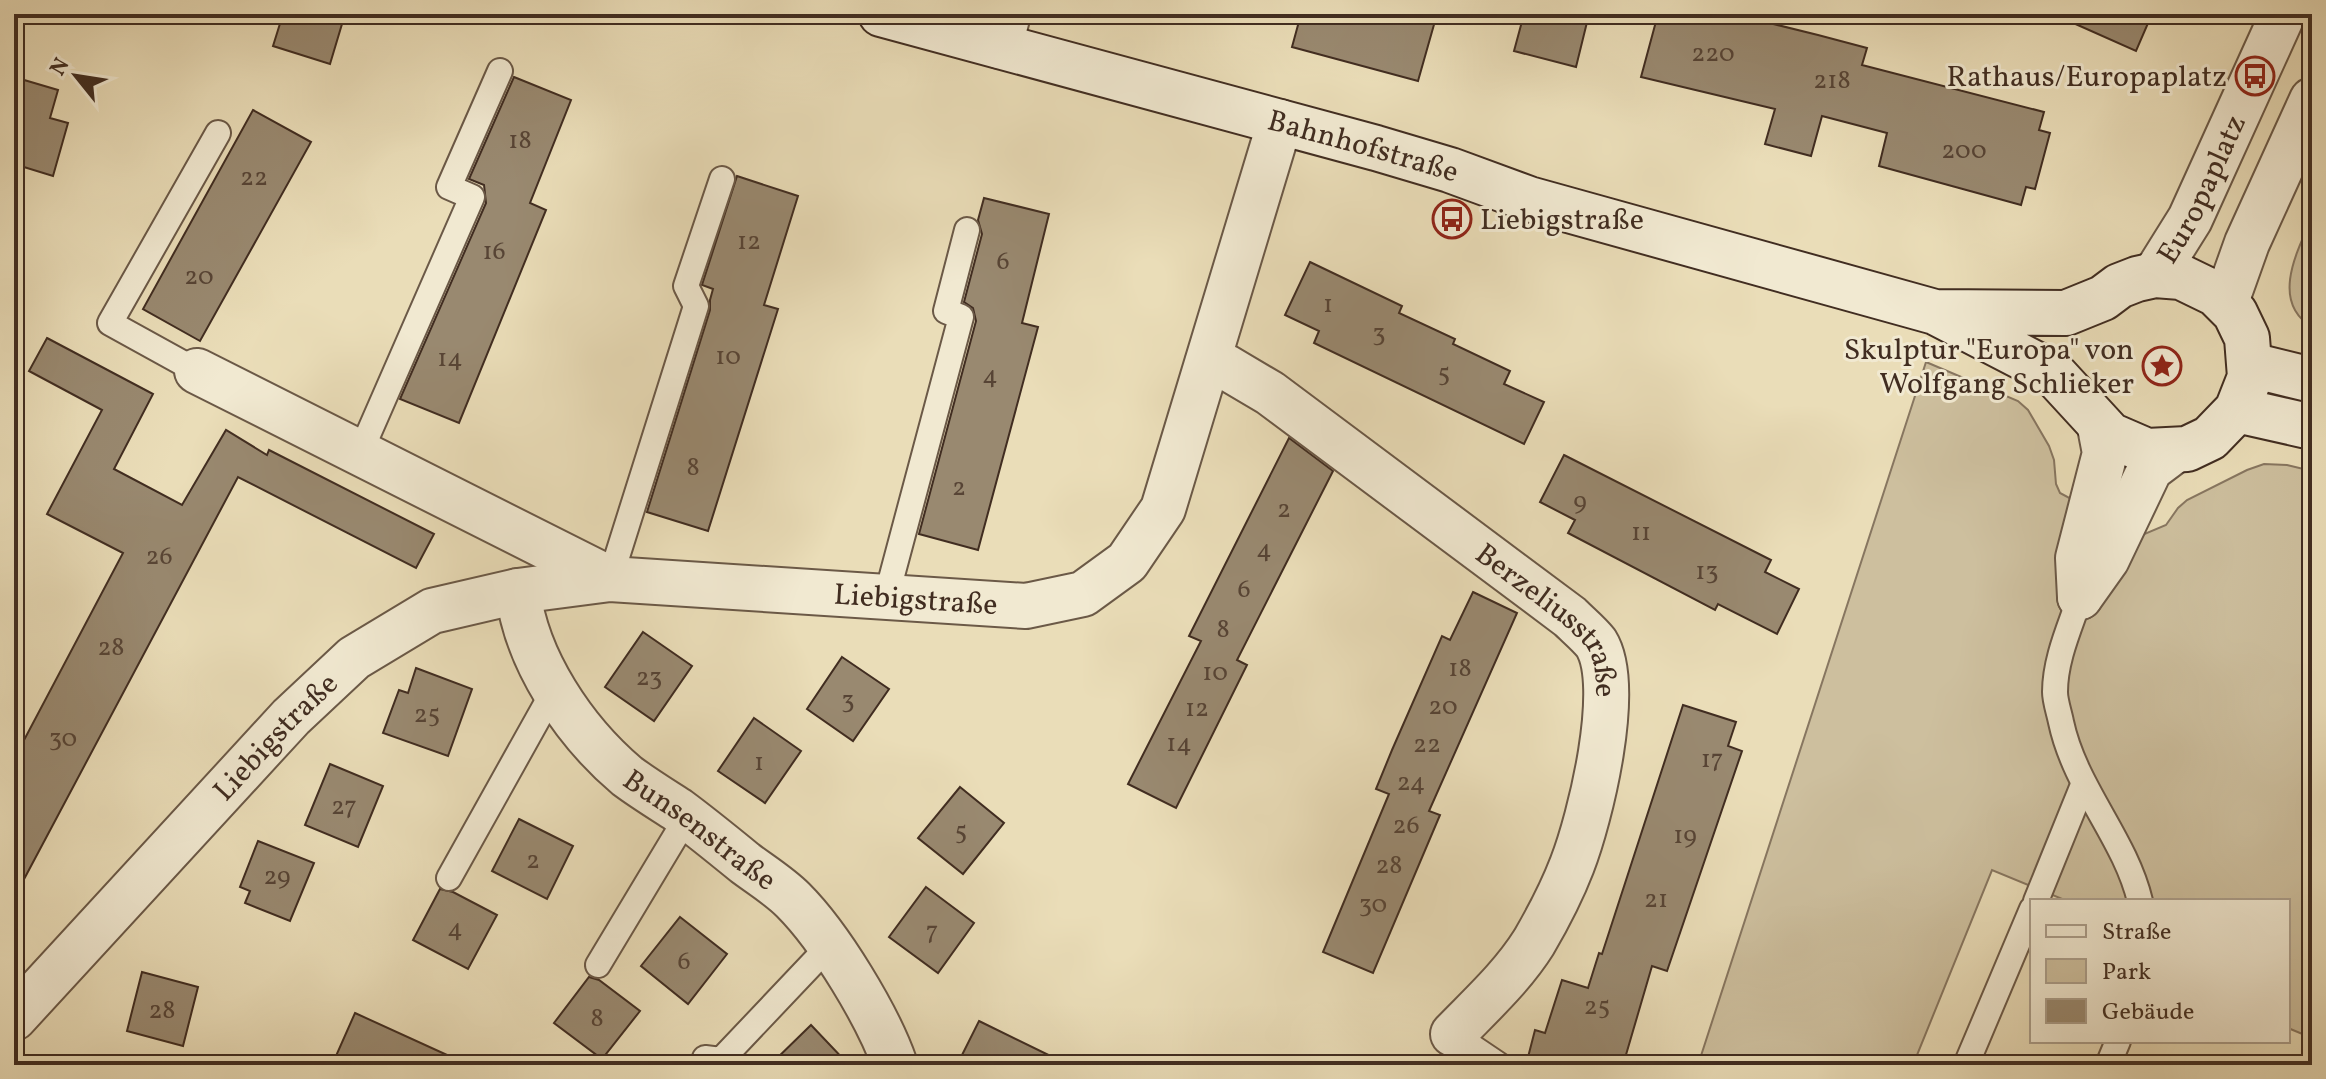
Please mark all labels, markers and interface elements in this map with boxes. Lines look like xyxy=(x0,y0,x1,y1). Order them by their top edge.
north arrow xyxy=(36,36,116,116)
house number: 220 xyxy=(1691,36,1735,72)
text: N xyxy=(43,53,78,82)
bus stop icon: Rathaus/Europaplatz xyxy=(2234,55,2276,97)
place label: Rathaus/Europaplatz xyxy=(1946,57,2227,99)
house number: 218 xyxy=(1813,63,1851,99)
street label: Bahnhofstraße xyxy=(1263,101,1464,194)
street label: Europaplatz xyxy=(2148,108,2258,273)
house number: 18 xyxy=(508,123,532,159)
house number: 200 xyxy=(1941,133,1987,169)
house number: 22 xyxy=(240,160,268,196)
bus stop icon: Liebigstraße xyxy=(1431,198,1473,240)
place label: Liebigstraße xyxy=(1480,200,1644,242)
house number: 12 xyxy=(737,224,761,260)
house number: 16 xyxy=(482,234,506,270)
house number: 6 xyxy=(996,244,1010,280)
house number: 20 xyxy=(184,259,214,295)
house number: 1 xyxy=(1323,287,1333,323)
house number: 3 xyxy=(1372,316,1386,352)
place label: Skulptur "Europa" von Wolfgang Schlieker xyxy=(1844,330,2134,406)
house number: 10 xyxy=(715,339,741,375)
house number: 14 xyxy=(437,341,463,377)
place icon: Skulptur "Europa" von Wolfgang Schlieker xyxy=(2141,345,2183,387)
house number: 5 xyxy=(1438,356,1450,392)
house number: 4 xyxy=(982,358,998,394)
house number: 8 xyxy=(686,450,700,486)
house number: 2 xyxy=(952,470,966,506)
house number: 9 xyxy=(1573,484,1587,520)
house number: 2 xyxy=(1277,492,1291,528)
house number: 11 xyxy=(1631,515,1651,551)
house number: 4 xyxy=(1256,532,1272,568)
street label: Berzeliusstraße xyxy=(1466,534,1625,698)
house number: 26 xyxy=(145,539,173,575)
house number: 13 xyxy=(1695,554,1719,590)
house number: 6 xyxy=(1237,572,1251,608)
street label: Liebigstraße xyxy=(833,575,999,627)
house number: 8 xyxy=(1216,612,1230,648)
house number: 28 xyxy=(97,630,125,666)
house number: 18 xyxy=(1448,651,1472,687)
house number: 10 xyxy=(1202,655,1228,691)
house number: 23 xyxy=(636,660,662,696)
street label: Liebigstraße xyxy=(205,664,348,811)
house number: 3 xyxy=(841,683,855,719)
house number: 20 xyxy=(1428,689,1458,725)
house number: 12 xyxy=(1185,691,1209,727)
house number: 25 xyxy=(414,697,440,733)
house number: 30 xyxy=(49,721,77,757)
house number: 14 xyxy=(1166,726,1192,762)
house number: 22 xyxy=(1413,727,1441,763)
house number: 17 xyxy=(1701,742,1723,778)
house number: 1 xyxy=(754,745,764,781)
street label: Bunsenstraße xyxy=(613,760,784,902)
house number: 24 xyxy=(1397,765,1425,801)
house number: 27 xyxy=(331,789,357,825)
house number: 26 xyxy=(1392,808,1420,844)
house number: 5 xyxy=(955,814,967,850)
house number: 19 xyxy=(1673,818,1697,854)
house number: 2 xyxy=(526,843,540,879)
house number: 28 xyxy=(1375,848,1403,884)
house number: 29 xyxy=(263,859,291,895)
house number: 21 xyxy=(1644,882,1668,918)
house number: 30 xyxy=(1359,887,1387,923)
legend xyxy=(2030,899,2290,1043)
house number: 4 xyxy=(447,911,463,947)
house number: 7 xyxy=(926,914,938,950)
text: Straße xyxy=(2102,916,2171,950)
house number: 6 xyxy=(677,944,691,980)
text: Park xyxy=(2102,956,2151,990)
house number: 25 xyxy=(1584,989,1610,1025)
house number: 28 xyxy=(148,993,176,1029)
text: Gebäude xyxy=(2102,996,2194,1030)
house number: 8 xyxy=(590,1001,604,1037)

